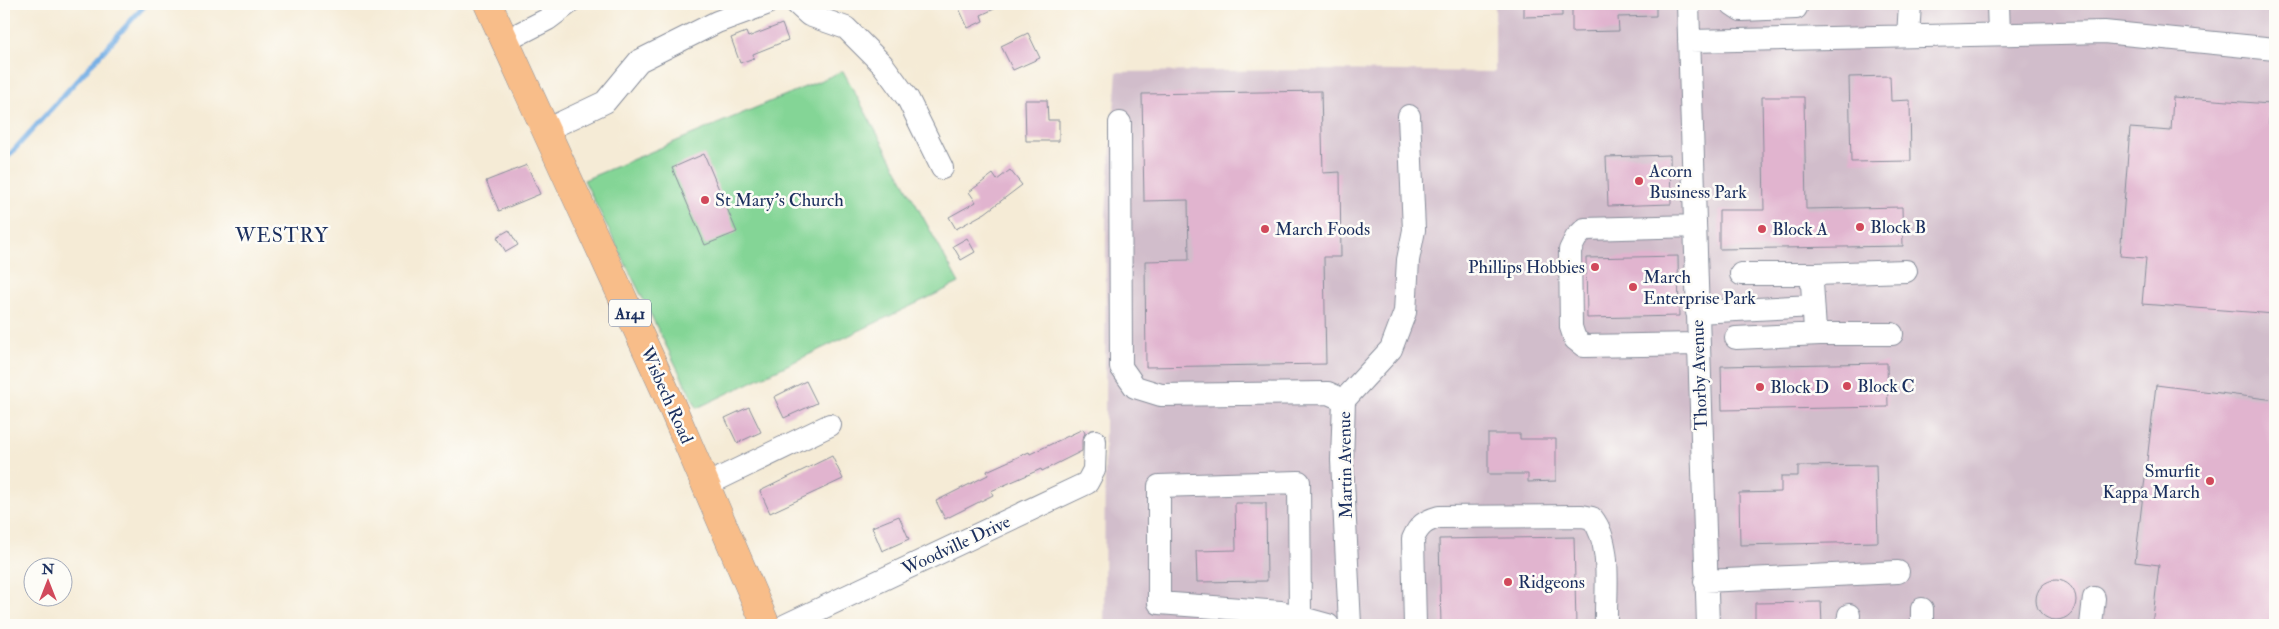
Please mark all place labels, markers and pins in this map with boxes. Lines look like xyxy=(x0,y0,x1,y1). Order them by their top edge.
place label: Acorn Business Park xyxy=(1648,160,1747,204)
marker: Acorn Business Park xyxy=(1633,175,1645,187)
place label: St Mary's Church xyxy=(715,189,844,212)
marker: St Mary's Church xyxy=(699,194,711,206)
place label: Block B xyxy=(1870,216,1926,239)
place label: March Foods xyxy=(1275,218,1370,241)
place label: Block A xyxy=(1772,218,1829,241)
marker: Block B xyxy=(1854,221,1866,233)
marker: March Foods xyxy=(1259,223,1271,235)
marker: Block A xyxy=(1756,223,1768,235)
place label: Phillips Hobbies xyxy=(1468,256,1585,279)
marker: Phillips Hobbies xyxy=(1589,261,1601,273)
place label: March Enterprise Park xyxy=(1643,266,1756,310)
marker: March Enterprise Park xyxy=(1627,281,1639,293)
place label: Block C xyxy=(1857,375,1915,398)
place label: Block D xyxy=(1770,376,1829,399)
marker: Block C xyxy=(1841,380,1853,392)
marker: Block D xyxy=(1754,381,1766,393)
place label: Smurfit Kappa March xyxy=(2103,460,2201,504)
marker: Smurfit Kappa March xyxy=(2204,475,2216,487)
place label: Ridgeons xyxy=(1518,571,1585,594)
marker: Ridgeons xyxy=(1502,576,1514,588)

